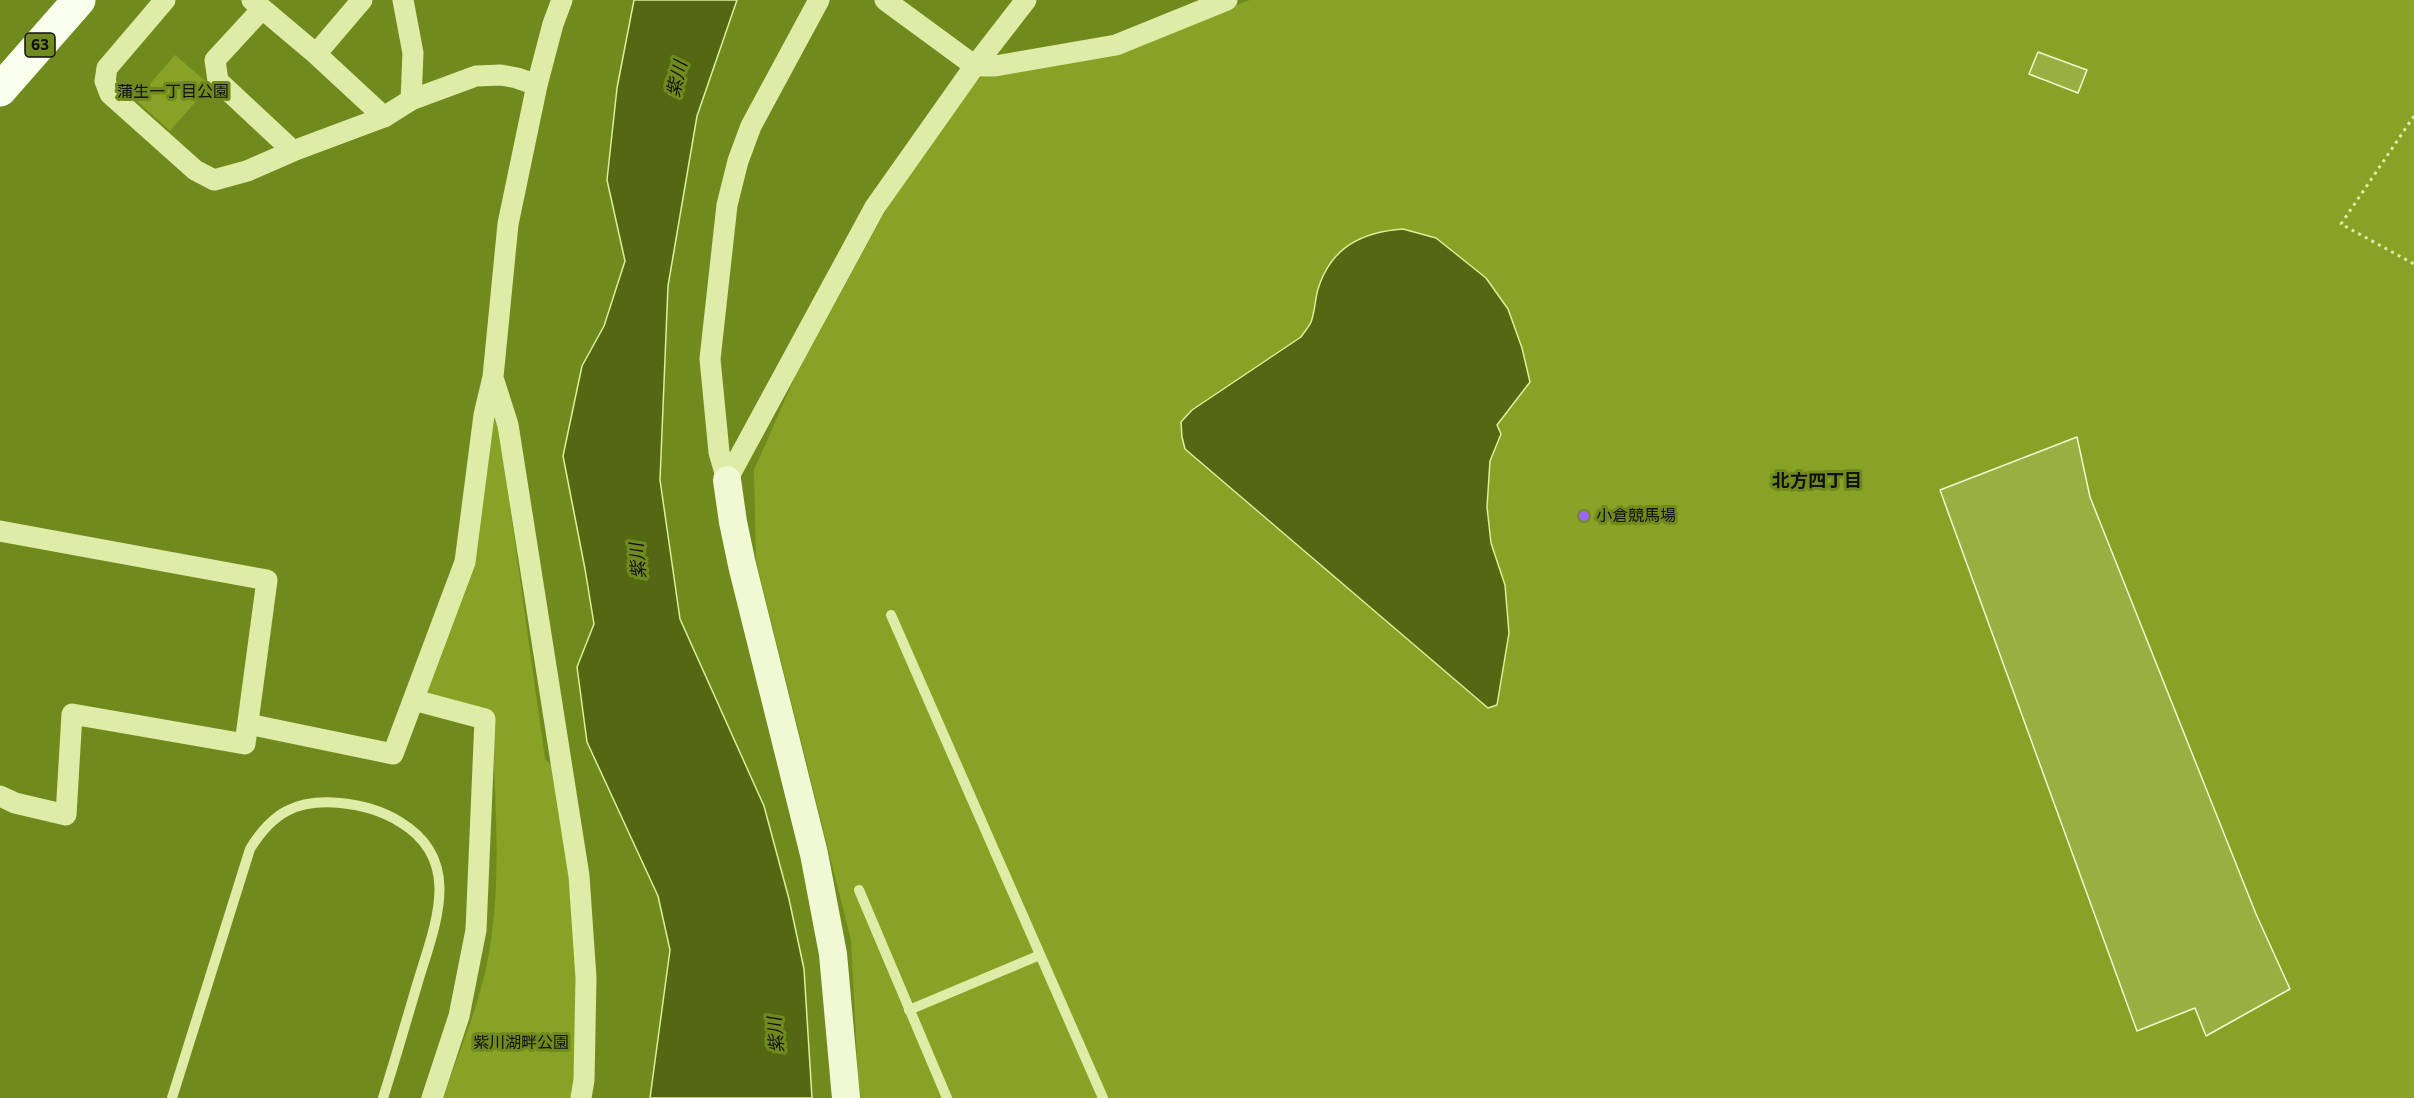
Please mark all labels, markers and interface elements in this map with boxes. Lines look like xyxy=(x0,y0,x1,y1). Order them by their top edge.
road number: 63 xyxy=(25,33,55,57)
water label: 紫川 xyxy=(662,59,692,99)
park label: 蒲生一丁目公園 xyxy=(117,82,229,102)
district label: 北方四丁目 xyxy=(1772,470,1862,492)
place label: 小倉競馬場 xyxy=(1596,506,1676,526)
marker: 小倉競馬場 xyxy=(1577,509,1591,523)
water label: 紫川 xyxy=(626,542,650,580)
water label: 紫川 xyxy=(764,1016,788,1054)
park label: 紫川湖畔公園 xyxy=(473,1033,569,1053)

